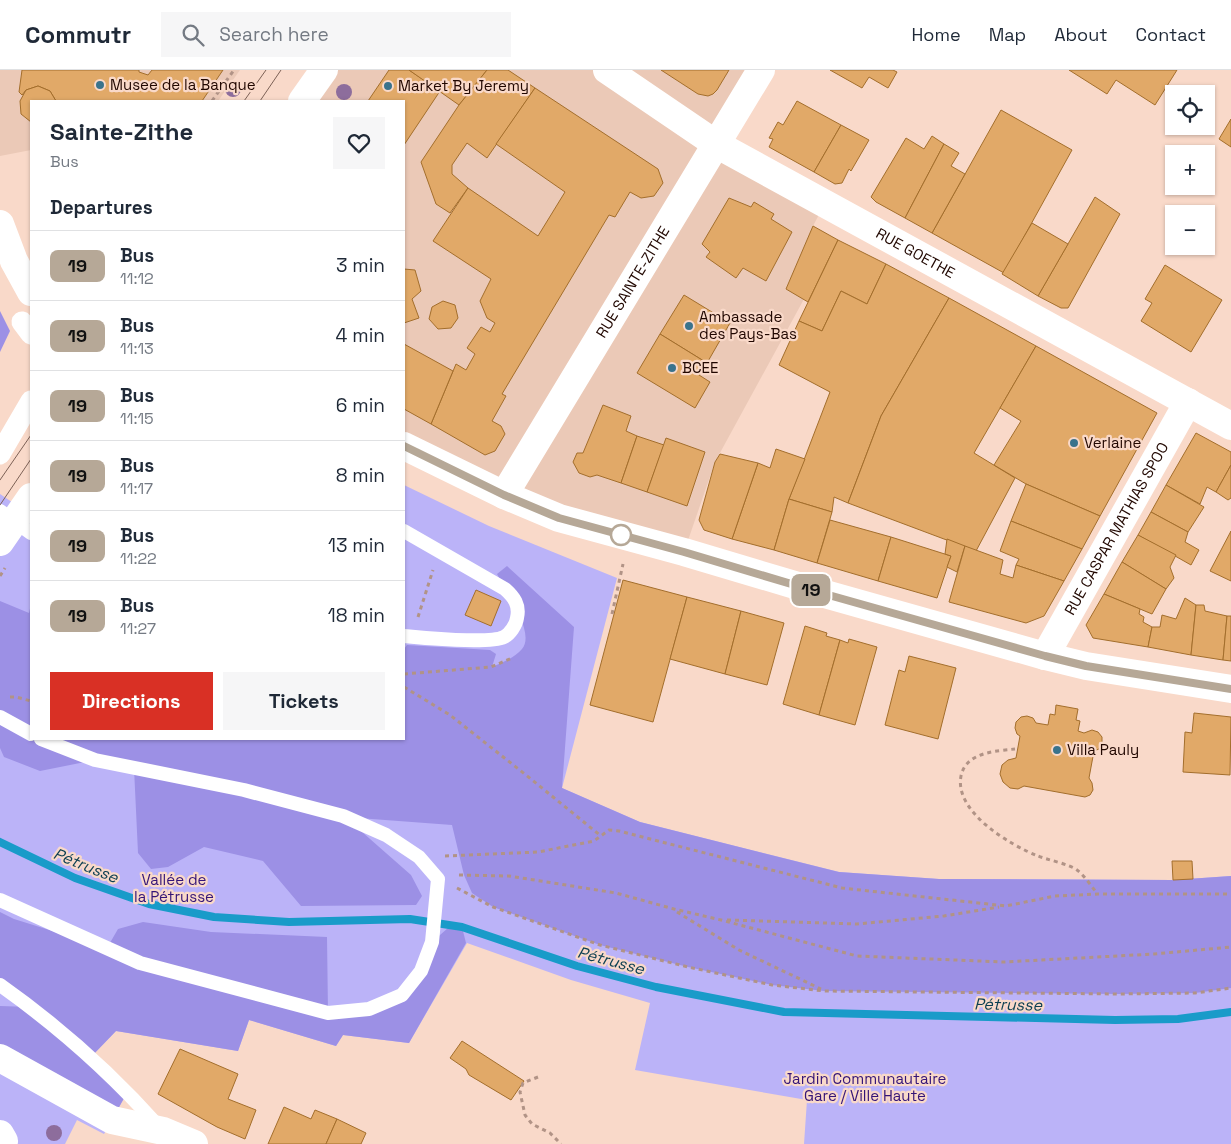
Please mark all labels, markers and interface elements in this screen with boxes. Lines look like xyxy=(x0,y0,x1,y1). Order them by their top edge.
search box xyxy=(161,12,511,57)
text: Commutr xyxy=(25,19,131,50)
icon: search xyxy=(179,21,207,49)
text: Search here xyxy=(219,22,329,47)
text: Home xyxy=(912,23,961,46)
text: Map xyxy=(989,23,1026,46)
text: About xyxy=(1054,23,1108,46)
text: Contact xyxy=(1136,23,1206,46)
place label: Musee de la Banque xyxy=(110,75,256,94)
place label: Market By Jeremy xyxy=(398,76,529,95)
marker: Musee de la Banque xyxy=(94,79,106,91)
marker: Market By Jeremy xyxy=(382,80,394,92)
map controls xyxy=(1165,85,1215,255)
button: locate xyxy=(1165,85,1215,135)
text: Sainte-Zithe xyxy=(50,116,193,147)
button: heart xyxy=(333,117,385,169)
button: + xyxy=(1165,145,1215,195)
text: Bus xyxy=(50,151,79,172)
text: Departures xyxy=(50,195,153,220)
button: − xyxy=(1165,205,1215,255)
street label: RUE SAINTE-ZITHE xyxy=(591,222,673,341)
street label: RUE GOETHE xyxy=(873,223,958,282)
text: Bus xyxy=(120,243,154,268)
text: 3 min xyxy=(336,253,385,278)
text: 19 xyxy=(68,254,87,277)
text: 11:12 xyxy=(120,268,154,289)
place label: Ambassade des Pays-Bas xyxy=(699,307,797,343)
text: Bus xyxy=(120,313,154,338)
marker: Ambassade des Pays-Bas xyxy=(683,320,695,332)
text: 4 min xyxy=(336,323,385,348)
text: 19 xyxy=(68,324,87,347)
text: 11:13 xyxy=(120,338,154,359)
place label: BCEE xyxy=(682,358,718,377)
marker: BCEE xyxy=(666,362,678,374)
text: Bus xyxy=(120,383,154,408)
text: 6 min xyxy=(336,393,385,418)
text: 19 xyxy=(68,394,87,417)
text: 11:15 xyxy=(120,408,154,429)
place label: Verlaine xyxy=(1084,433,1141,452)
marker: Verlaine xyxy=(1068,437,1080,449)
street label: RUE CASPAR MATHIAS SPOO xyxy=(1060,439,1172,618)
text: Bus xyxy=(120,453,154,478)
text: 8 min xyxy=(336,463,385,488)
text: 19 xyxy=(68,464,87,487)
text: 11:17 xyxy=(120,478,153,499)
text: Bus xyxy=(120,523,154,548)
unlabelled marker xyxy=(610,524,632,546)
text: 13 min xyxy=(328,533,385,558)
text: 19 xyxy=(68,534,87,557)
text: 11:22 xyxy=(120,548,157,569)
line badge: 19 xyxy=(788,574,834,606)
text: 19 xyxy=(801,578,821,601)
text: Bus xyxy=(120,593,154,618)
text: 18 min xyxy=(328,603,385,628)
text: 19 xyxy=(68,604,87,627)
text: 11:27 xyxy=(120,618,156,639)
button: Directions xyxy=(50,672,213,730)
button: Tickets xyxy=(223,672,385,730)
place label: Villa Pauly xyxy=(1067,740,1139,759)
marker: Villa Pauly xyxy=(1051,744,1063,756)
water label: Pétrusse xyxy=(50,843,122,888)
park label: Vallée de la Pétrusse xyxy=(134,870,214,906)
water label: Pétrusse xyxy=(575,942,647,980)
water label: Pétrusse xyxy=(974,993,1043,1016)
park label: Jardin Communautaire Gare / Ville Haute xyxy=(784,1069,947,1105)

